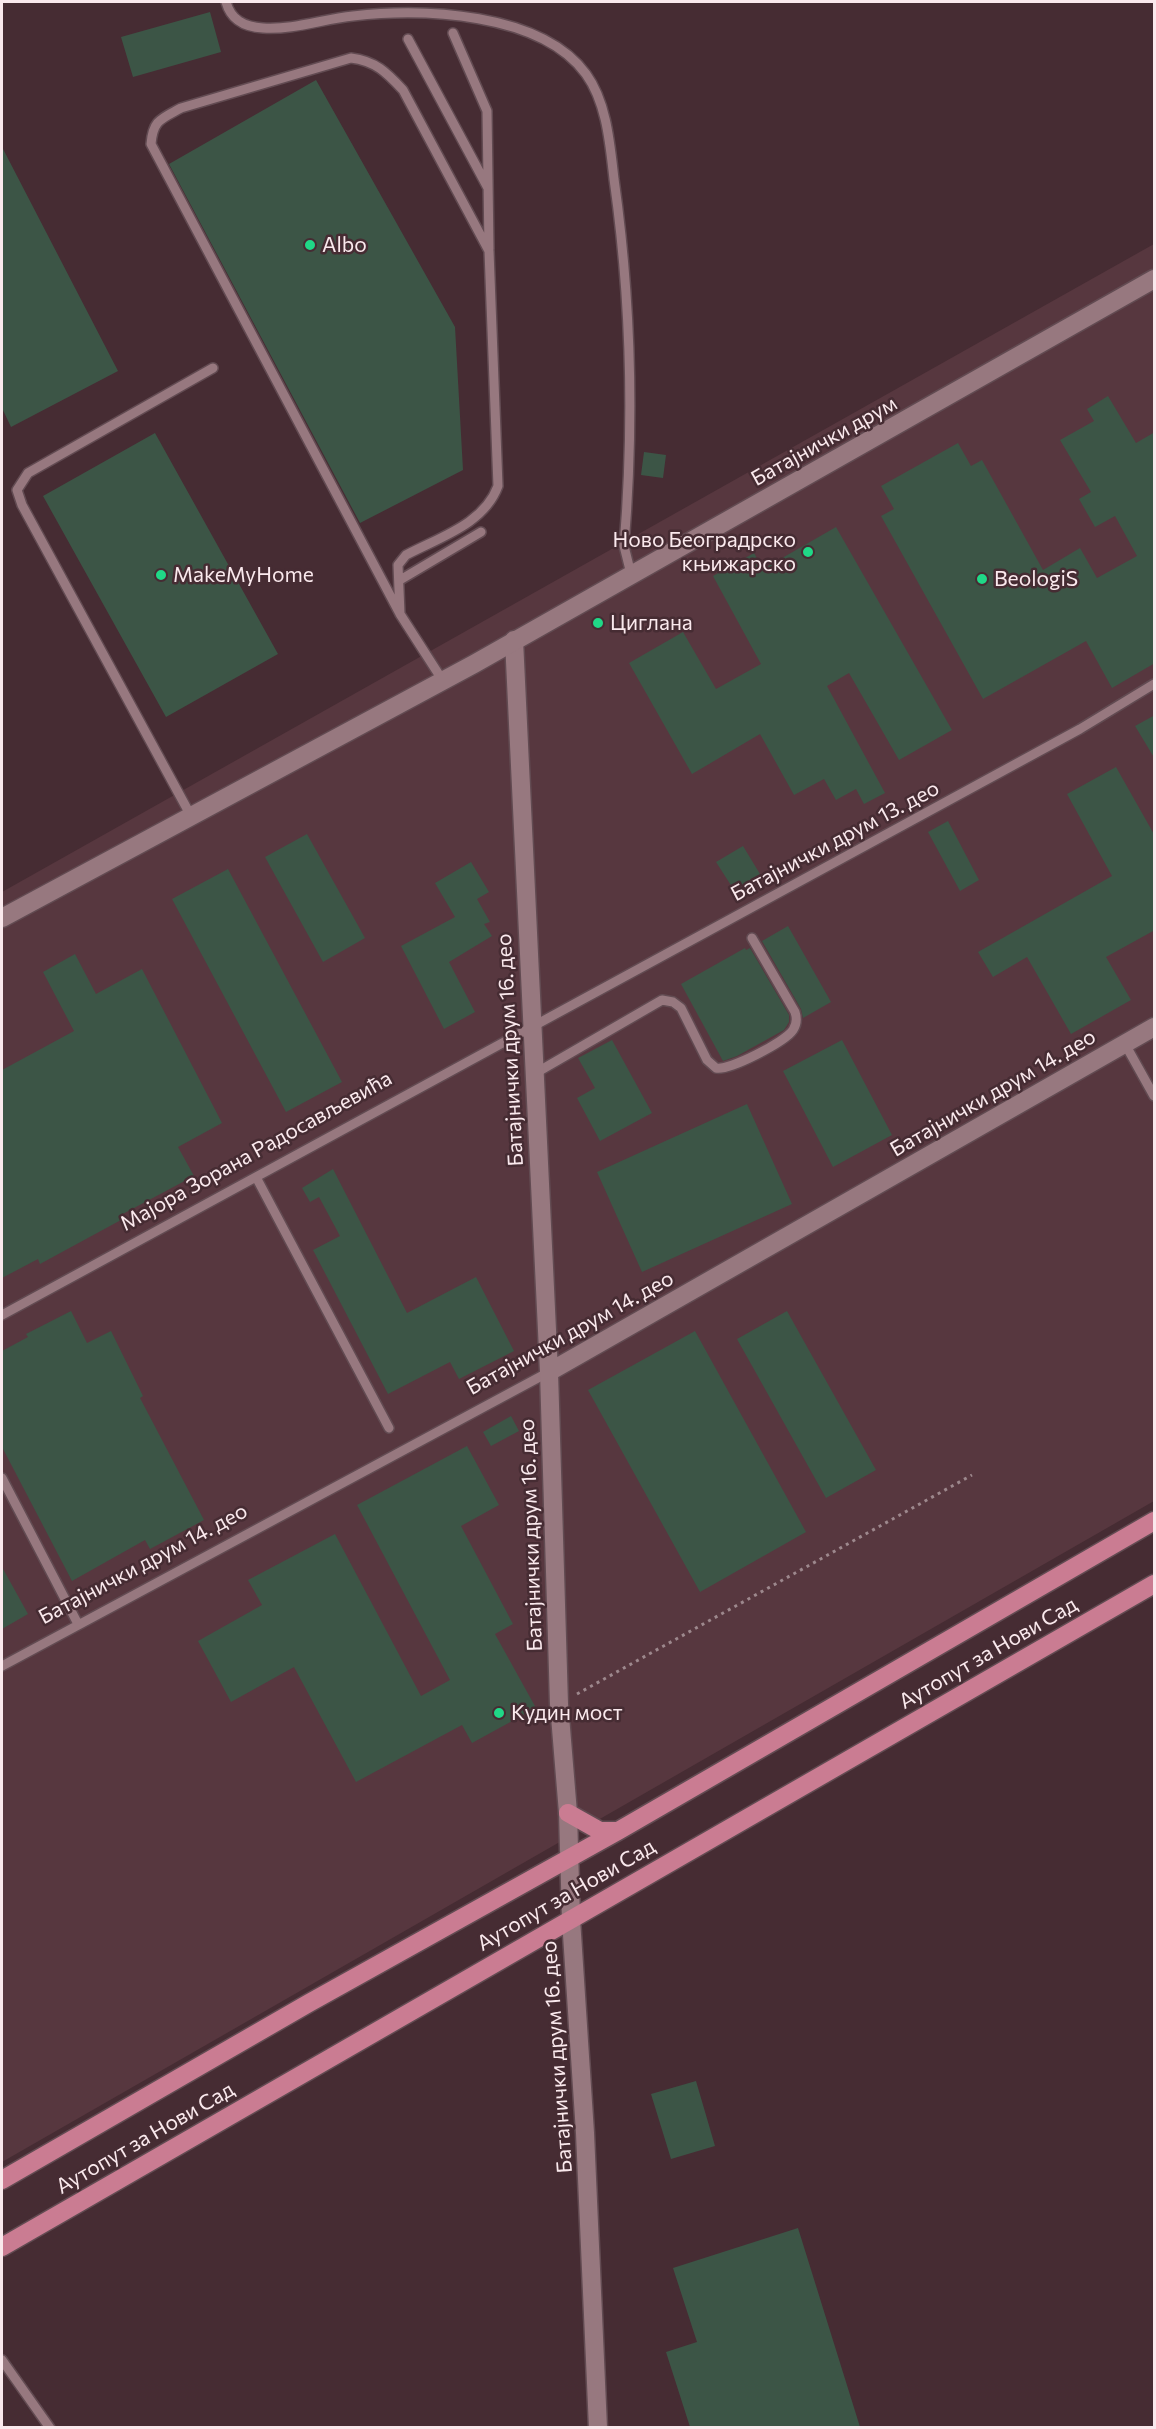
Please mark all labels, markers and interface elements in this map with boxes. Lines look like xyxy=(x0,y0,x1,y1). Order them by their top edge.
place label: Albo xyxy=(322,232,367,258)
marker: Albo xyxy=(303,238,317,252)
street label: Батајнички друм xyxy=(747,391,901,491)
place label: Ново Београдрско књижарско xyxy=(613,527,796,577)
marker: Ново Београдрско књижарско xyxy=(801,545,815,559)
place label: MakeMyHome xyxy=(173,562,314,588)
place label: BeologiS xyxy=(994,566,1078,592)
marker: MakeMyHome xyxy=(154,568,168,582)
marker: BeologiS xyxy=(975,572,989,586)
place label: Циглана xyxy=(610,610,693,636)
marker: Циглана xyxy=(591,616,605,630)
street label: Батајнички друм 13. део xyxy=(727,775,943,907)
street label: Батајнички друм 16. део xyxy=(491,933,529,1167)
street label: Батајнички друм 14. део xyxy=(886,1024,1100,1162)
street label: Мајора Зорана Радосављевића xyxy=(116,1066,396,1236)
street label: Батајнички друм 14. део xyxy=(462,1266,678,1400)
street label: Батајнички друм 16. део xyxy=(514,1418,548,1652)
street label: Батајнички друм 14. део xyxy=(34,1498,252,1630)
street label: Аутопут за Нови Сад xyxy=(894,1592,1082,1714)
place label: Кудин мост xyxy=(511,1700,623,1726)
marker: Кудин мост xyxy=(492,1706,506,1720)
street label: Аутопут за Нови Сад xyxy=(472,1834,660,1956)
street label: Батајнички друм 16. део xyxy=(536,1940,578,2174)
street label: Аутопут за Нови Сад xyxy=(51,2077,239,2199)

